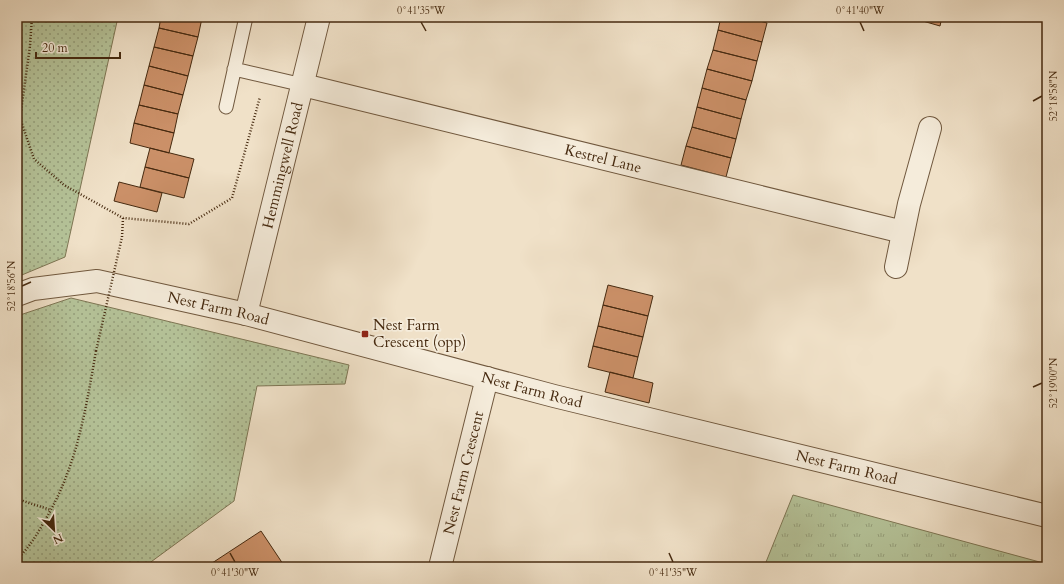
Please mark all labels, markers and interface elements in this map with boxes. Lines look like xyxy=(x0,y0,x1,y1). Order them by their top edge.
text: 0°41'35"W xyxy=(397,4,446,18)
text: 0°41'40"W xyxy=(836,4,885,18)
scale bar xyxy=(36,34,120,60)
text: 20 m xyxy=(42,40,69,56)
text: 52°18'58"N xyxy=(1047,70,1061,121)
street label: Hemmingwell Road xyxy=(257,100,308,231)
street label: Kestrel Lane xyxy=(562,139,644,178)
text: 52°18'56"N xyxy=(5,260,19,311)
street label: Nest Farm Road xyxy=(166,287,271,330)
place label: Nest Farm Crescent (opp) xyxy=(373,315,466,352)
marker: Nest Farm Crescent (opp) xyxy=(360,329,370,339)
text: 52°19'00"N xyxy=(1047,357,1061,408)
street label: Nest Farm Road xyxy=(479,367,584,413)
street label: Nest Farm Crescent xyxy=(438,409,488,537)
street label: Nest Farm Road xyxy=(794,445,899,489)
north arrow xyxy=(34,510,74,550)
text: N xyxy=(50,530,66,548)
text: 0°41'30"W xyxy=(211,566,260,580)
text: 0°41'35"W xyxy=(649,566,698,580)

